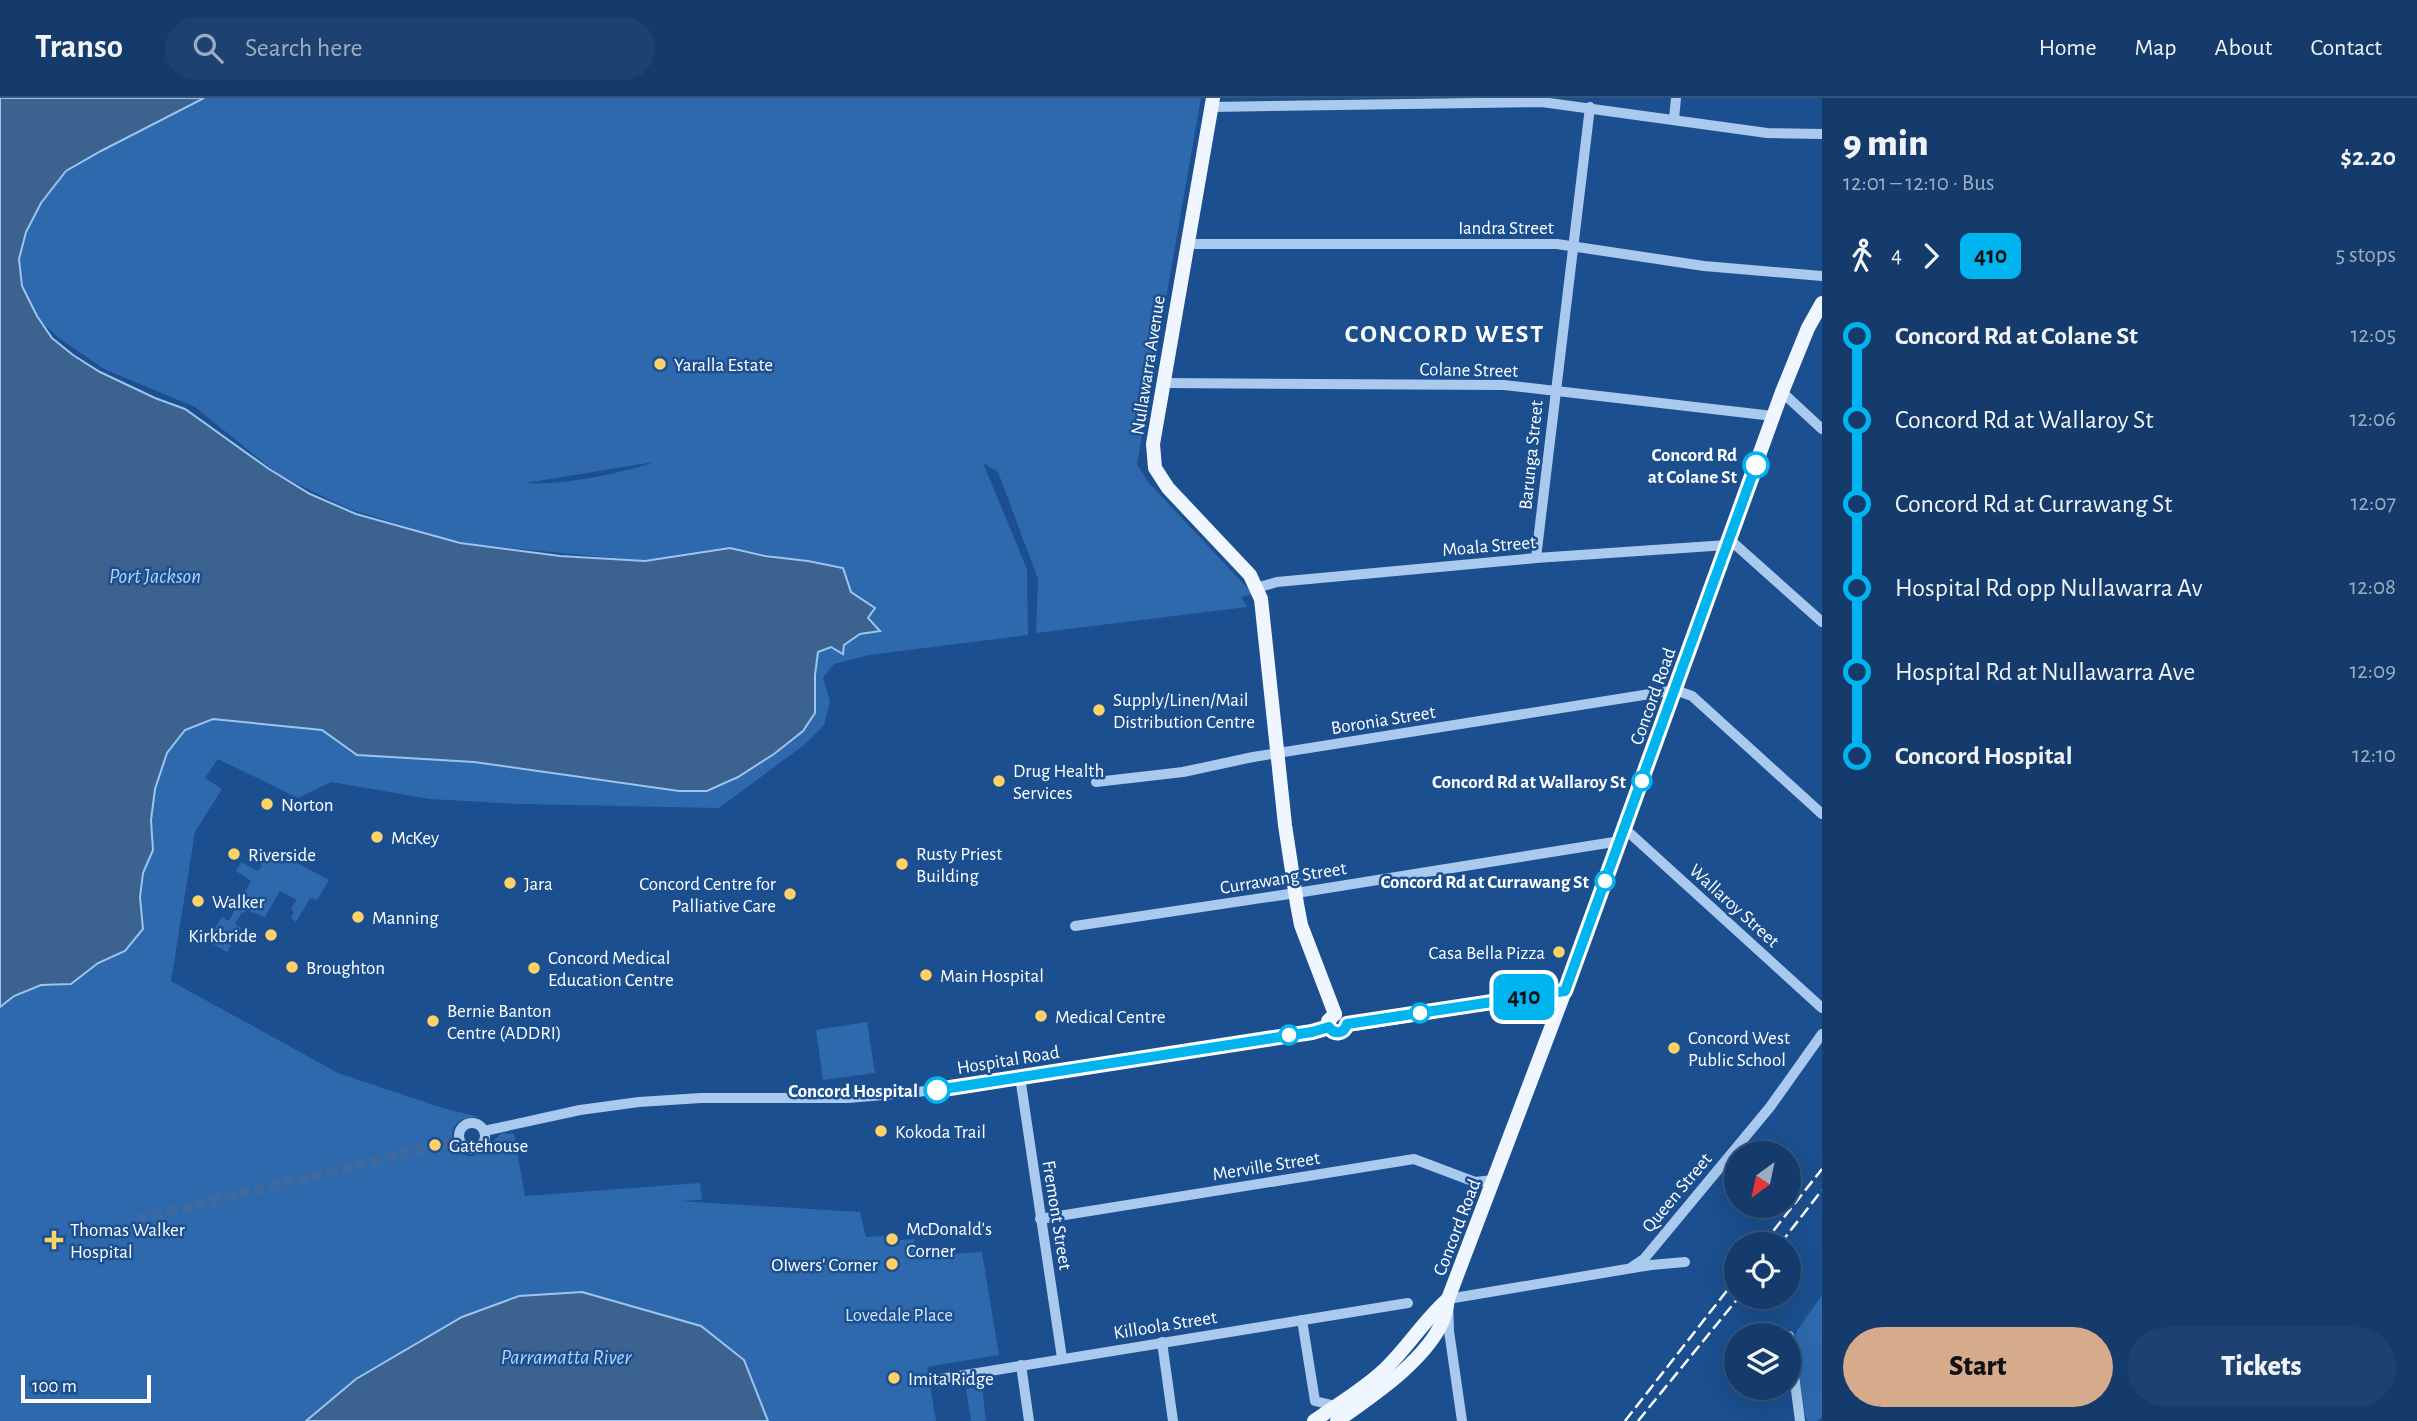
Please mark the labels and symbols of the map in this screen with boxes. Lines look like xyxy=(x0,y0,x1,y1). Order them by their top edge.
street label: Iandra Street xyxy=(1458,219,1554,238)
street label: Nullawarra Avenue xyxy=(1128,294,1169,436)
district label: CONCORD WEST xyxy=(1345,321,1545,347)
marker: Yaralla Estate xyxy=(652,356,668,372)
place label: Yaralla Estate xyxy=(674,356,773,375)
street label: Colane Street xyxy=(1420,360,1518,381)
street label: Barunga Street xyxy=(1516,400,1547,511)
place label: Concord Rd at Colane St xyxy=(1648,446,1738,487)
marker: Concord Rd at Colane St xyxy=(1743,452,1769,478)
street label: Moala Street xyxy=(1441,533,1537,560)
water label: Port Jackson xyxy=(109,566,201,587)
street label: Concord Road xyxy=(1627,645,1680,748)
place label: Supply/Linen/Mail Distribution Centre xyxy=(1113,691,1255,732)
marker: Supply/Linen/Mail Distribution Centre xyxy=(1091,702,1107,718)
street label: Boronia Street xyxy=(1330,703,1437,738)
place label: Drug Health Services xyxy=(1013,762,1104,803)
marker: Concord Rd at Wallaroy St xyxy=(1632,771,1652,791)
marker: Drug Health Services xyxy=(991,773,1007,789)
place label: Concord Rd at Wallaroy St xyxy=(1432,773,1627,792)
marker: Norton xyxy=(259,796,275,812)
place label: Norton xyxy=(281,796,334,815)
marker: McKey xyxy=(369,829,385,845)
place label: McKey xyxy=(391,829,439,848)
place label: Rusty Priest Building xyxy=(916,845,1002,886)
marker: Riverside xyxy=(226,846,242,862)
place label: Riverside xyxy=(248,846,316,865)
marker: Rusty Priest Building xyxy=(894,856,910,872)
street label: Currawang Street xyxy=(1219,859,1348,898)
street label: Wallaroy Street xyxy=(1685,861,1783,951)
marker: Concord Rd at Currawang St xyxy=(1595,871,1615,891)
place label: Concord Rd at Currawang St xyxy=(1380,873,1590,892)
marker: Jara xyxy=(502,875,518,891)
place label: Jara xyxy=(524,875,553,894)
place label: Concord Centre for Palliative Care xyxy=(639,875,776,916)
marker: Concord Centre for Palliative Care xyxy=(782,886,798,902)
marker: Walker xyxy=(190,893,206,909)
place label: Walker xyxy=(212,893,265,912)
marker: Manning xyxy=(350,909,366,925)
place label: Manning xyxy=(372,909,439,928)
place label: Kirkbride xyxy=(188,927,257,946)
marker: Kirkbride xyxy=(263,927,279,943)
place label: Casa Bella Pizza xyxy=(1428,944,1545,963)
marker: Casa Bella Pizza xyxy=(1551,944,1567,960)
place label: Concord Medical Education Centre xyxy=(548,949,674,990)
marker: Broughton xyxy=(284,959,300,975)
place label: Broughton xyxy=(306,959,385,978)
marker: Concord Medical Education Centre xyxy=(526,960,542,976)
marker: Main Hospital xyxy=(918,967,934,983)
place label: Main Hospital xyxy=(940,967,1044,986)
line badge: 410 xyxy=(1484,974,1564,1020)
place label: Bernie Banton Centre (ADDRI) xyxy=(447,1002,562,1043)
unlabelled marker xyxy=(1410,1003,1430,1023)
marker: Medical Centre xyxy=(1033,1008,1049,1024)
place label: Medical Centre xyxy=(1055,1008,1166,1027)
marker: Bernie Banton Centre (ADDRI) xyxy=(425,1013,441,1029)
unlabelled marker xyxy=(1279,1025,1299,1045)
place label: Concord West Public School xyxy=(1688,1029,1790,1070)
marker: Concord West Public School xyxy=(1666,1040,1682,1056)
street label: Hospital Road xyxy=(956,1043,1061,1078)
marker: Concord Hospital xyxy=(924,1077,950,1103)
place label: Concord Hospital xyxy=(788,1082,918,1101)
marker: Kokoda Trail xyxy=(873,1123,889,1139)
place label: Kokoda Trail xyxy=(895,1123,986,1142)
marker: Gatehouse xyxy=(427,1137,443,1153)
place label: Gatehouse xyxy=(449,1137,528,1156)
north arrow xyxy=(1724,1141,1801,1218)
street label: Merville Street xyxy=(1211,1149,1321,1184)
street label: Queen Street xyxy=(1639,1150,1716,1236)
street label: Fremont Street xyxy=(1038,1159,1075,1271)
street label: Concord Road xyxy=(1430,1176,1485,1278)
place label: McDonald's Corner xyxy=(906,1220,992,1261)
place label: Thomas Walker Hospital xyxy=(70,1221,185,1262)
marker: Thomas Walker Hospital xyxy=(44,1230,64,1250)
marker: McDonald's Corner xyxy=(884,1231,900,1247)
place label: OIwers' Corner xyxy=(771,1256,878,1275)
marker: OIwers' Corner xyxy=(884,1256,900,1272)
park label: Lovedale Place xyxy=(845,1306,953,1325)
street label: Killoola Street xyxy=(1112,1308,1218,1343)
water label: Parramatta River xyxy=(501,1347,632,1368)
marker: Imita Ridge xyxy=(886,1370,902,1386)
place label: Imita Ridge xyxy=(908,1370,994,1389)
scale bar xyxy=(21,1372,150,1404)

